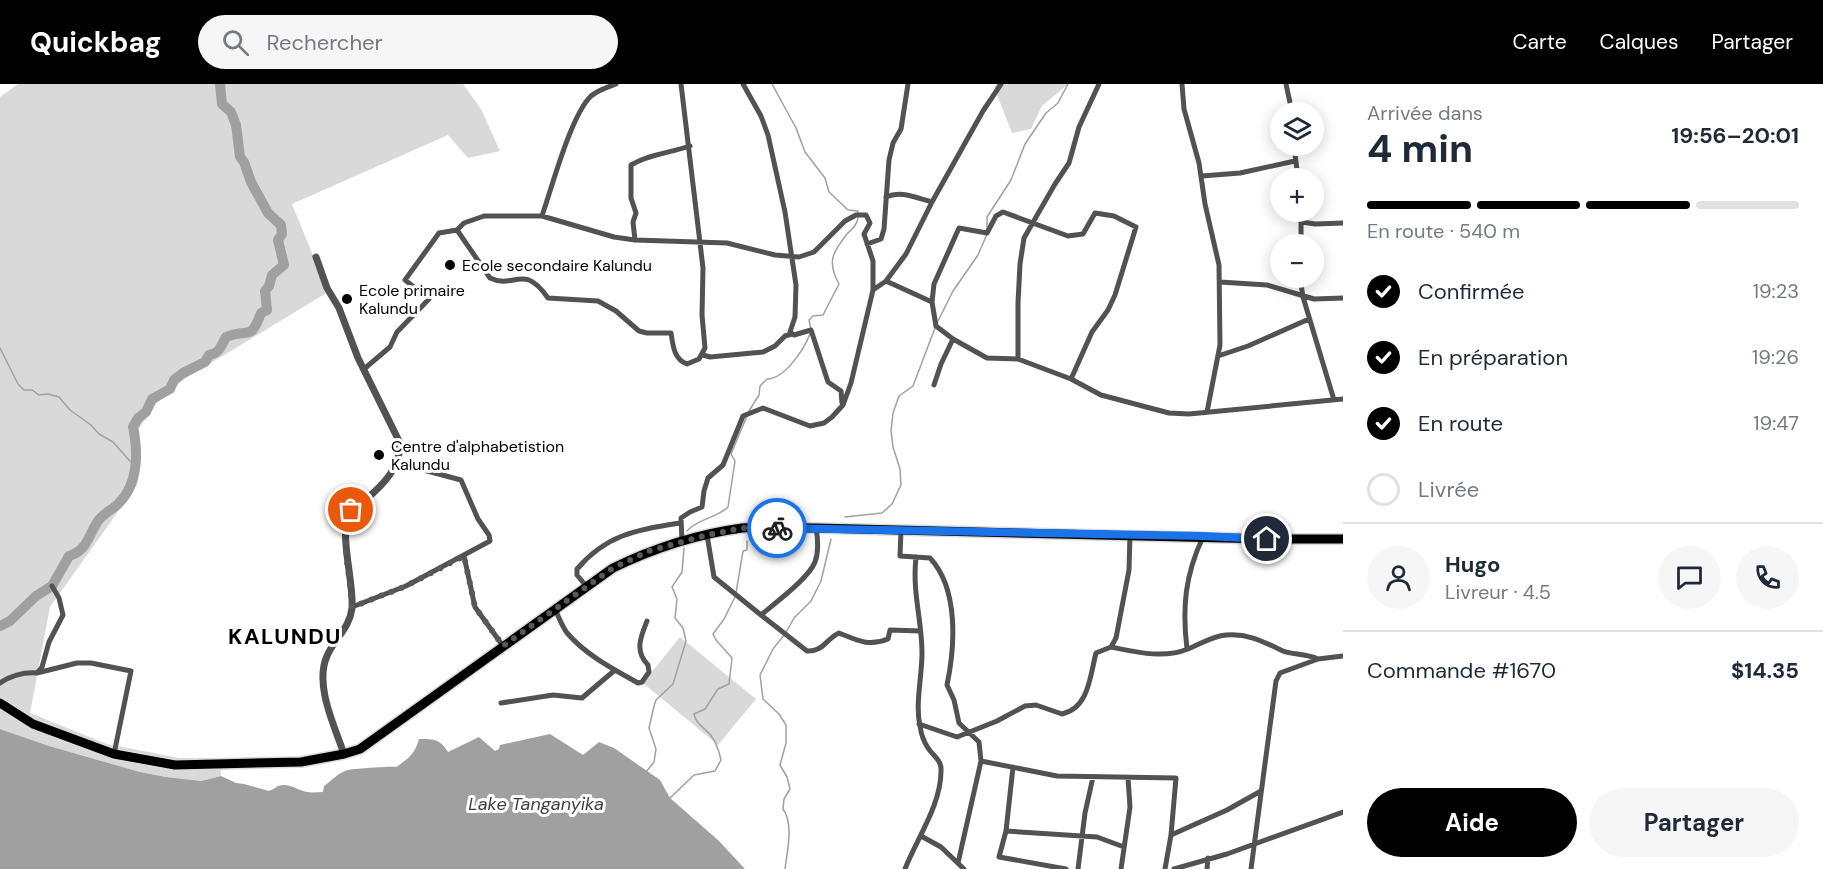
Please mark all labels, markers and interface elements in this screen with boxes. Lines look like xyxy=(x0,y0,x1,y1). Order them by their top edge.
search box xyxy=(198,15,618,69)
text: Quickbag xyxy=(30,24,162,61)
icon: search xyxy=(219,26,252,59)
text: Rechercher xyxy=(267,28,383,57)
text: Carte xyxy=(1512,28,1567,56)
text: Calques xyxy=(1600,28,1678,56)
text: Partager xyxy=(1711,28,1793,56)
text: Arrivée dans xyxy=(1367,100,1483,126)
map controls xyxy=(1270,102,1324,288)
button: layers xyxy=(1270,102,1324,156)
text: 19:56–20:01 xyxy=(1671,121,1799,150)
text: 4 min xyxy=(1367,123,1473,174)
button: + xyxy=(1270,168,1324,222)
text: En route · 540 m xyxy=(1367,218,1520,244)
button: − xyxy=(1270,234,1324,288)
place label: Ecole secondaire Kalundu xyxy=(462,255,652,276)
marker: Ecole secondaire Kalundu xyxy=(443,258,457,272)
icon: check xyxy=(1367,275,1400,308)
text: Confirmée xyxy=(1418,277,1525,306)
text: 19:23 xyxy=(1753,278,1799,304)
place label: Ecole primaire Kalundu xyxy=(359,280,465,319)
marker: Ecole primaire Kalundu xyxy=(340,292,354,306)
icon: check xyxy=(1367,341,1400,374)
text: En préparation xyxy=(1418,343,1568,372)
text: 19:26 xyxy=(1752,344,1799,370)
icon: check xyxy=(1367,407,1400,440)
text: En route xyxy=(1418,409,1503,438)
text: 19:47 xyxy=(1753,410,1799,436)
place label: Centre d'alphabetistion Kalundu xyxy=(391,436,564,475)
marker: Centre d'alphabetistion Kalundu xyxy=(372,448,386,462)
text: Livrée xyxy=(1418,475,1479,504)
pin xyxy=(325,484,376,535)
icon: bag xyxy=(334,493,367,526)
courier xyxy=(747,498,807,558)
icon: bike xyxy=(761,512,794,545)
pin xyxy=(1241,513,1292,564)
icon: home xyxy=(1250,522,1283,555)
button: person xyxy=(1367,546,1430,609)
button: chat xyxy=(1658,546,1721,609)
button: phone xyxy=(1736,546,1799,609)
text: Hugo xyxy=(1445,550,1500,579)
text: Livreur · 4.5 xyxy=(1445,579,1551,605)
district label: KALUNDU xyxy=(228,622,342,651)
text: Commande #1670 xyxy=(1367,656,1556,685)
text: $14.35 xyxy=(1731,656,1799,685)
button: Aide xyxy=(1367,788,1577,857)
button: Partager xyxy=(1589,788,1799,857)
water label: Lake Tanganyika xyxy=(468,792,604,816)

